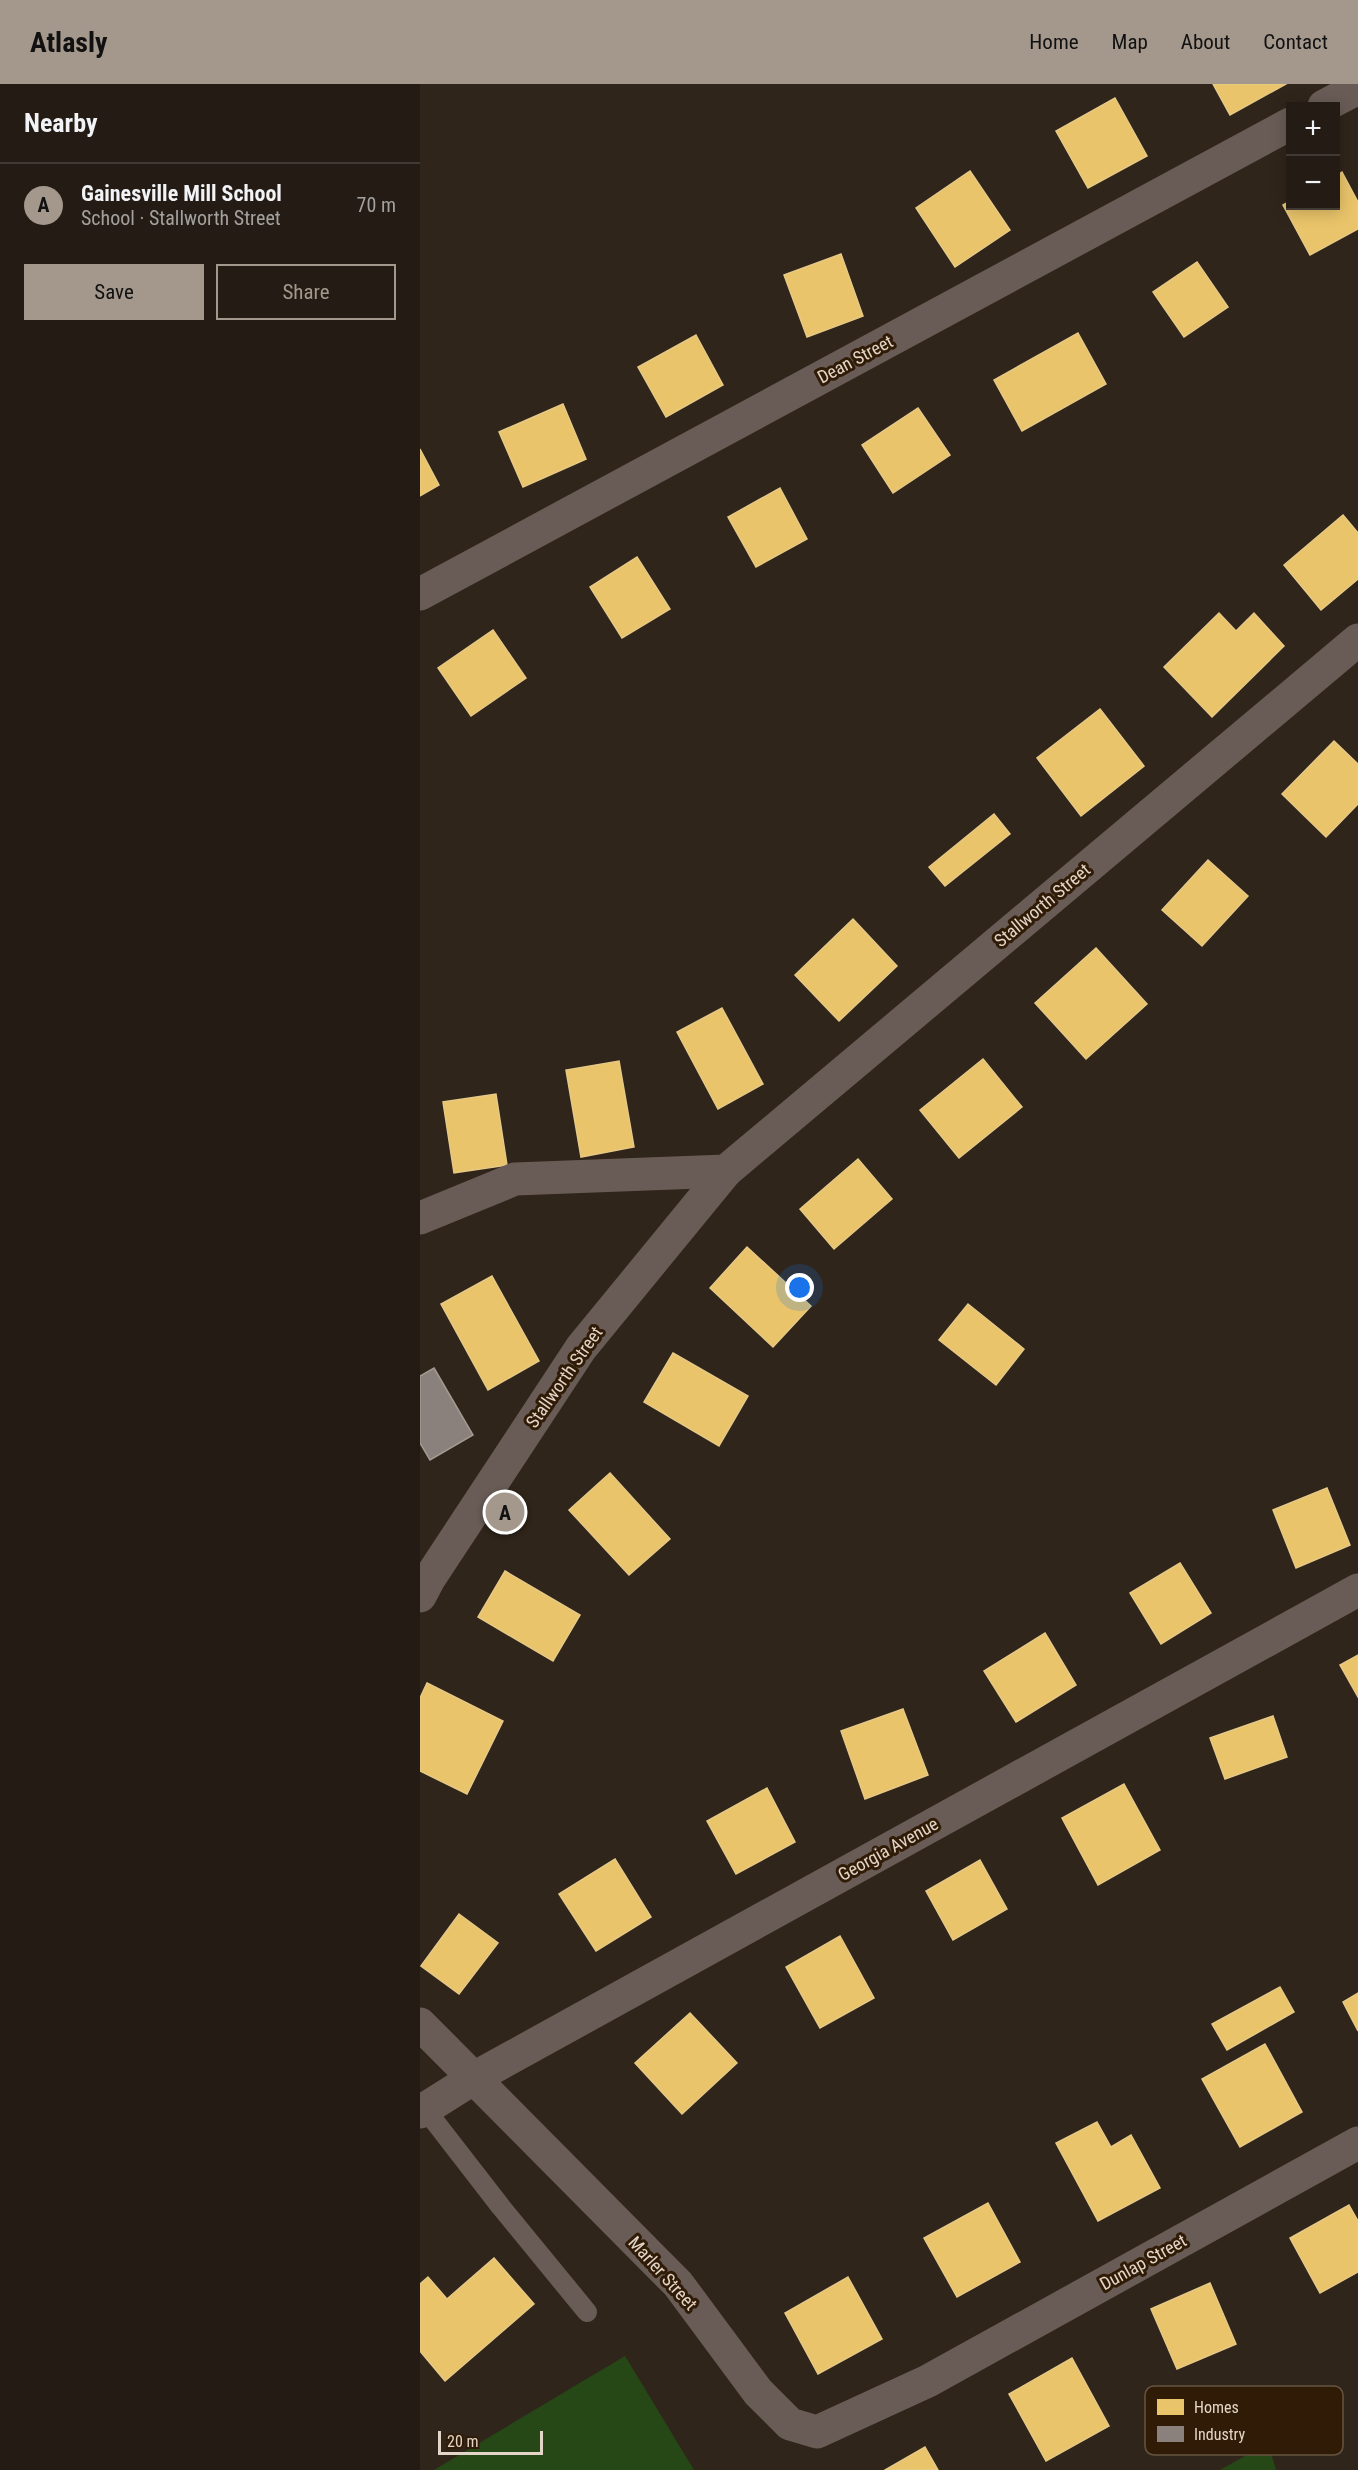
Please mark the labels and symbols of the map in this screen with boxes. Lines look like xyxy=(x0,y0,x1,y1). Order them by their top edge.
street label: Dean Street xyxy=(814,330,896,388)
street label: Stallworth Street xyxy=(990,859,1094,951)
your location xyxy=(785,1273,814,1302)
street label: Stallworth Street xyxy=(521,1322,607,1432)
pin: A xyxy=(486,1490,524,1534)
street label: Georgia Avenue xyxy=(834,1813,942,1885)
street label: Dunlap Street xyxy=(1096,2230,1190,2294)
street label: Marler Street xyxy=(624,2232,702,2314)
legend xyxy=(1145,2386,1343,2455)
text: Homes xyxy=(1194,2398,1239,2417)
text: Industry xyxy=(1194,2425,1245,2444)
scale bar xyxy=(438,2428,543,2456)

